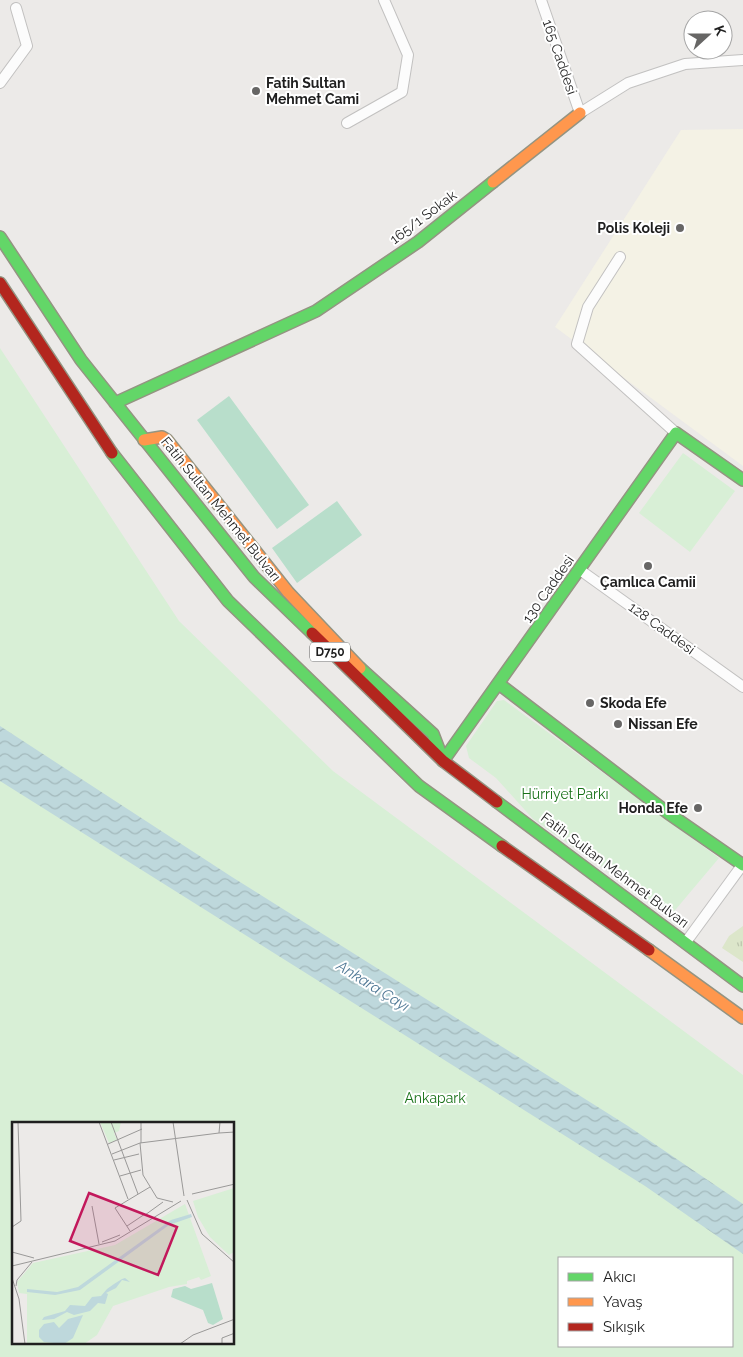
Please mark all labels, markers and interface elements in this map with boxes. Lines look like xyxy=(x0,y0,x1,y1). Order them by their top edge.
north arrow xyxy=(683,10,733,60)
street label: 165 Caddesi xyxy=(540,17,580,97)
text: K xyxy=(711,23,730,38)
place label: Fatih Sultan Mehmet Cami xyxy=(266,75,359,107)
marker: Fatih Sultan Mehmet Cami xyxy=(250,85,262,97)
street label: 165/1 Sokak xyxy=(387,186,460,247)
place label: Polis Koleji xyxy=(597,220,670,236)
marker: Polis Koleji xyxy=(674,222,686,234)
street label: Fatih Sultan Mehmet Bulvarı xyxy=(158,434,284,584)
street label: 130 Caddesi xyxy=(519,552,577,626)
marker: Çamlıca Camii xyxy=(642,560,654,572)
place label: Çamlıca Camii xyxy=(600,574,696,590)
street label: 128 Caddesi xyxy=(626,599,698,657)
road number: D750 xyxy=(310,642,350,662)
place label: Skoda Efe xyxy=(600,695,667,711)
marker: Skoda Efe xyxy=(584,697,596,709)
place label: Nissan Efe xyxy=(628,716,698,732)
marker: Nissan Efe xyxy=(612,718,624,730)
park label: Hürriyet Parkı xyxy=(522,786,608,802)
place label: Honda Efe xyxy=(619,800,689,816)
marker: Honda Efe xyxy=(692,802,704,814)
street label: Fatih Sultan Mehmet Bulvarı xyxy=(538,809,692,931)
water label: Ankara Çayı xyxy=(333,956,413,1015)
park label: Ankapark xyxy=(404,1090,466,1106)
inset map xyxy=(12,1122,235,1344)
legend xyxy=(558,1257,733,1347)
text: Akıcı xyxy=(603,1268,636,1286)
text: Yavaş xyxy=(603,1293,643,1311)
text: Sıkışık xyxy=(603,1318,645,1336)

